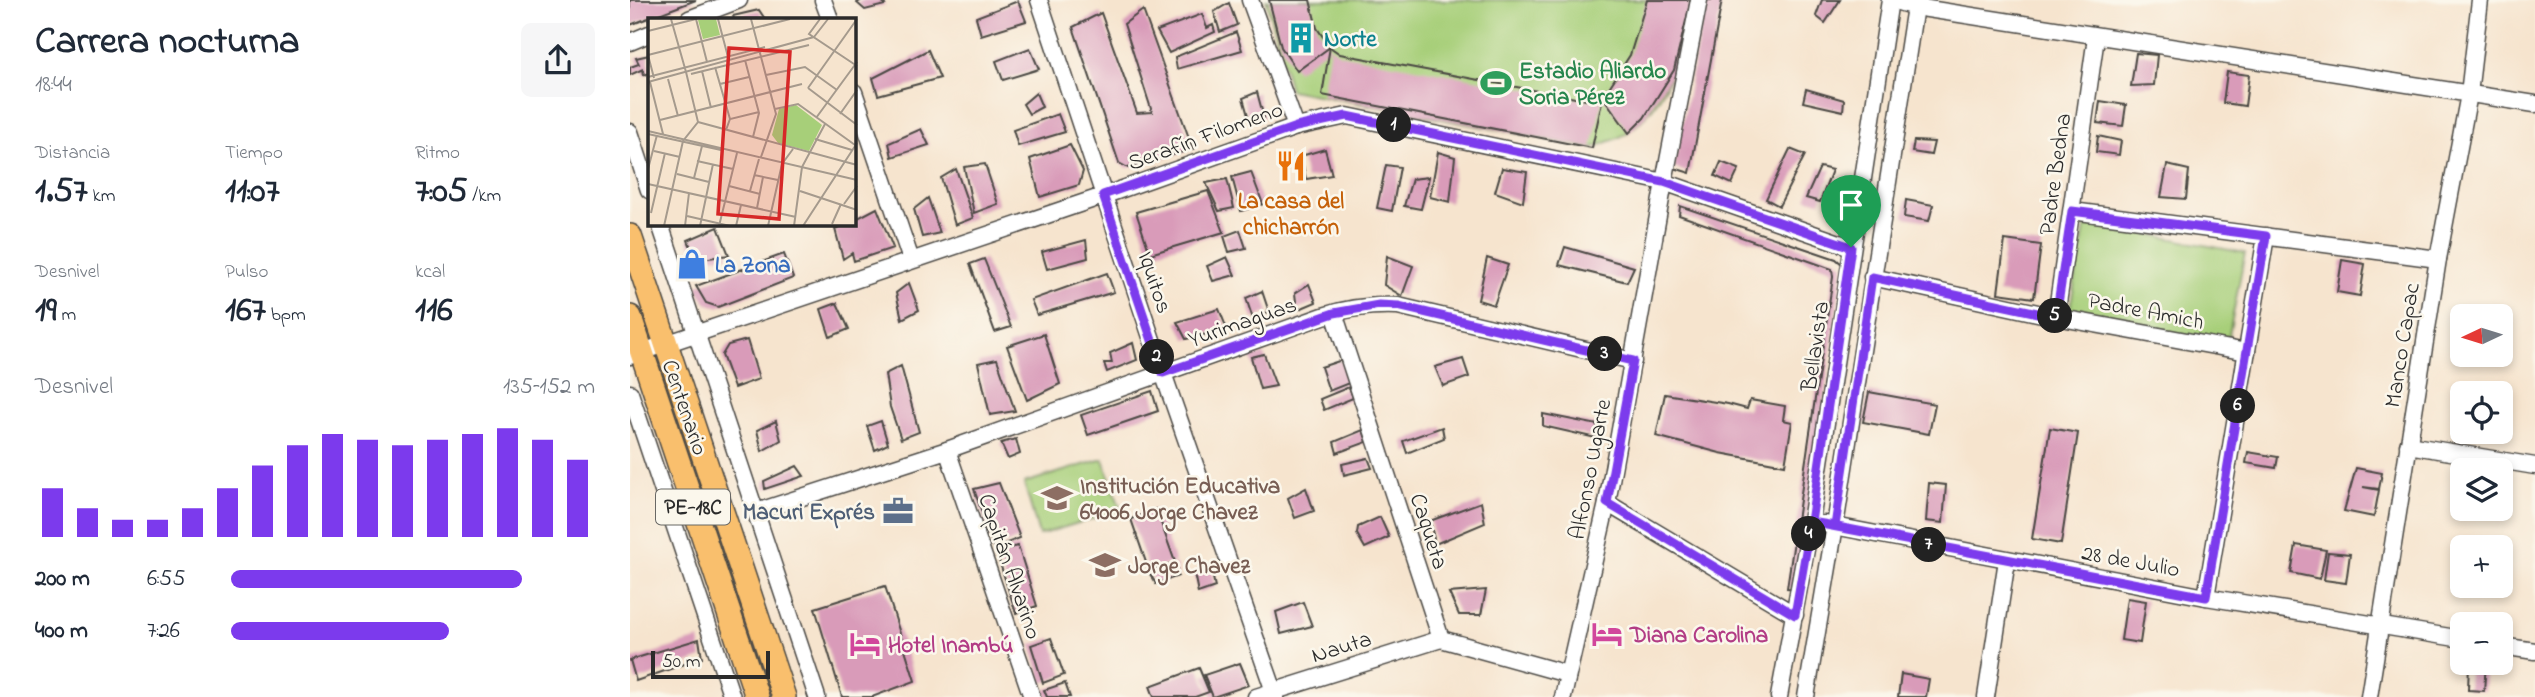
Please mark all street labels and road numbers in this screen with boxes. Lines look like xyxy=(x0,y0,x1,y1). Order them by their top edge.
street label: Serafín Filomeno xyxy=(1124,94,1288,181)
street label: Padre Bedna xyxy=(2032,111,2081,238)
street label: Iquitos xyxy=(1128,247,1180,318)
street label: Manco Capac xyxy=(2377,280,2430,410)
street label: Padre Amich xyxy=(2085,285,2206,340)
street label: Yurimaguas xyxy=(1184,289,1302,358)
street label: Bellavista xyxy=(1794,299,1839,395)
street label: Centenario xyxy=(652,355,715,460)
street label: Alfonso Ugarte xyxy=(1562,396,1622,543)
road number: PE-18C xyxy=(656,490,730,524)
street label: Capitán Alvarino xyxy=(968,490,1049,644)
street label: Caqueta xyxy=(1400,490,1455,574)
street label: 28 de Julio xyxy=(2079,538,2182,587)
street label: Nauta xyxy=(1308,624,1376,673)

